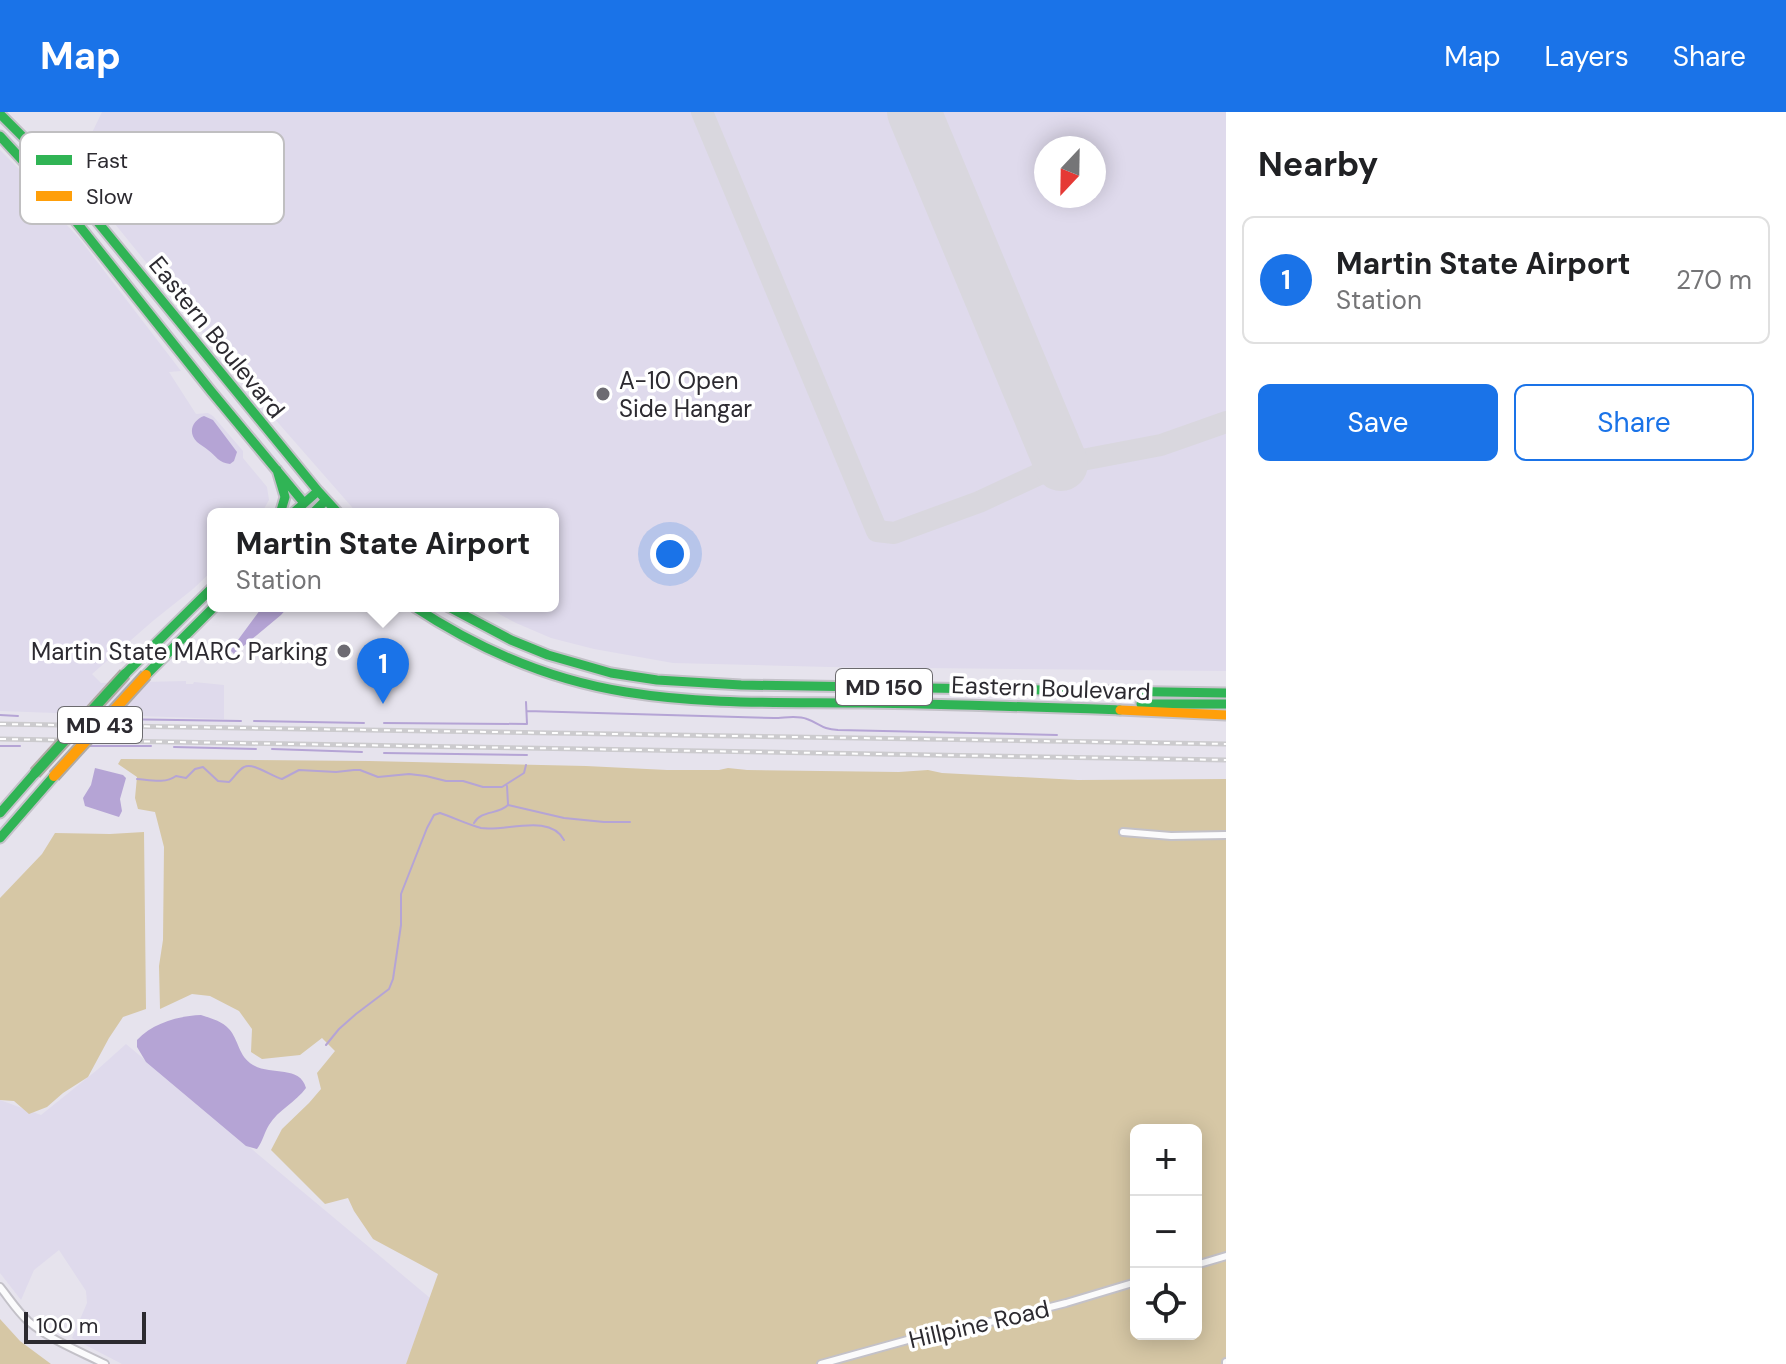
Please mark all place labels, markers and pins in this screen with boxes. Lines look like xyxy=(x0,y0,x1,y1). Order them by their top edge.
place label: A-10 Open Side Hangar xyxy=(619,365,752,424)
marker: A-10 Open Side Hangar xyxy=(594,385,612,403)
place label: Martin State MARC Parking xyxy=(31,636,328,667)
pin: 1 xyxy=(357,638,409,704)
marker: Martin State MARC Parking xyxy=(335,642,353,660)

